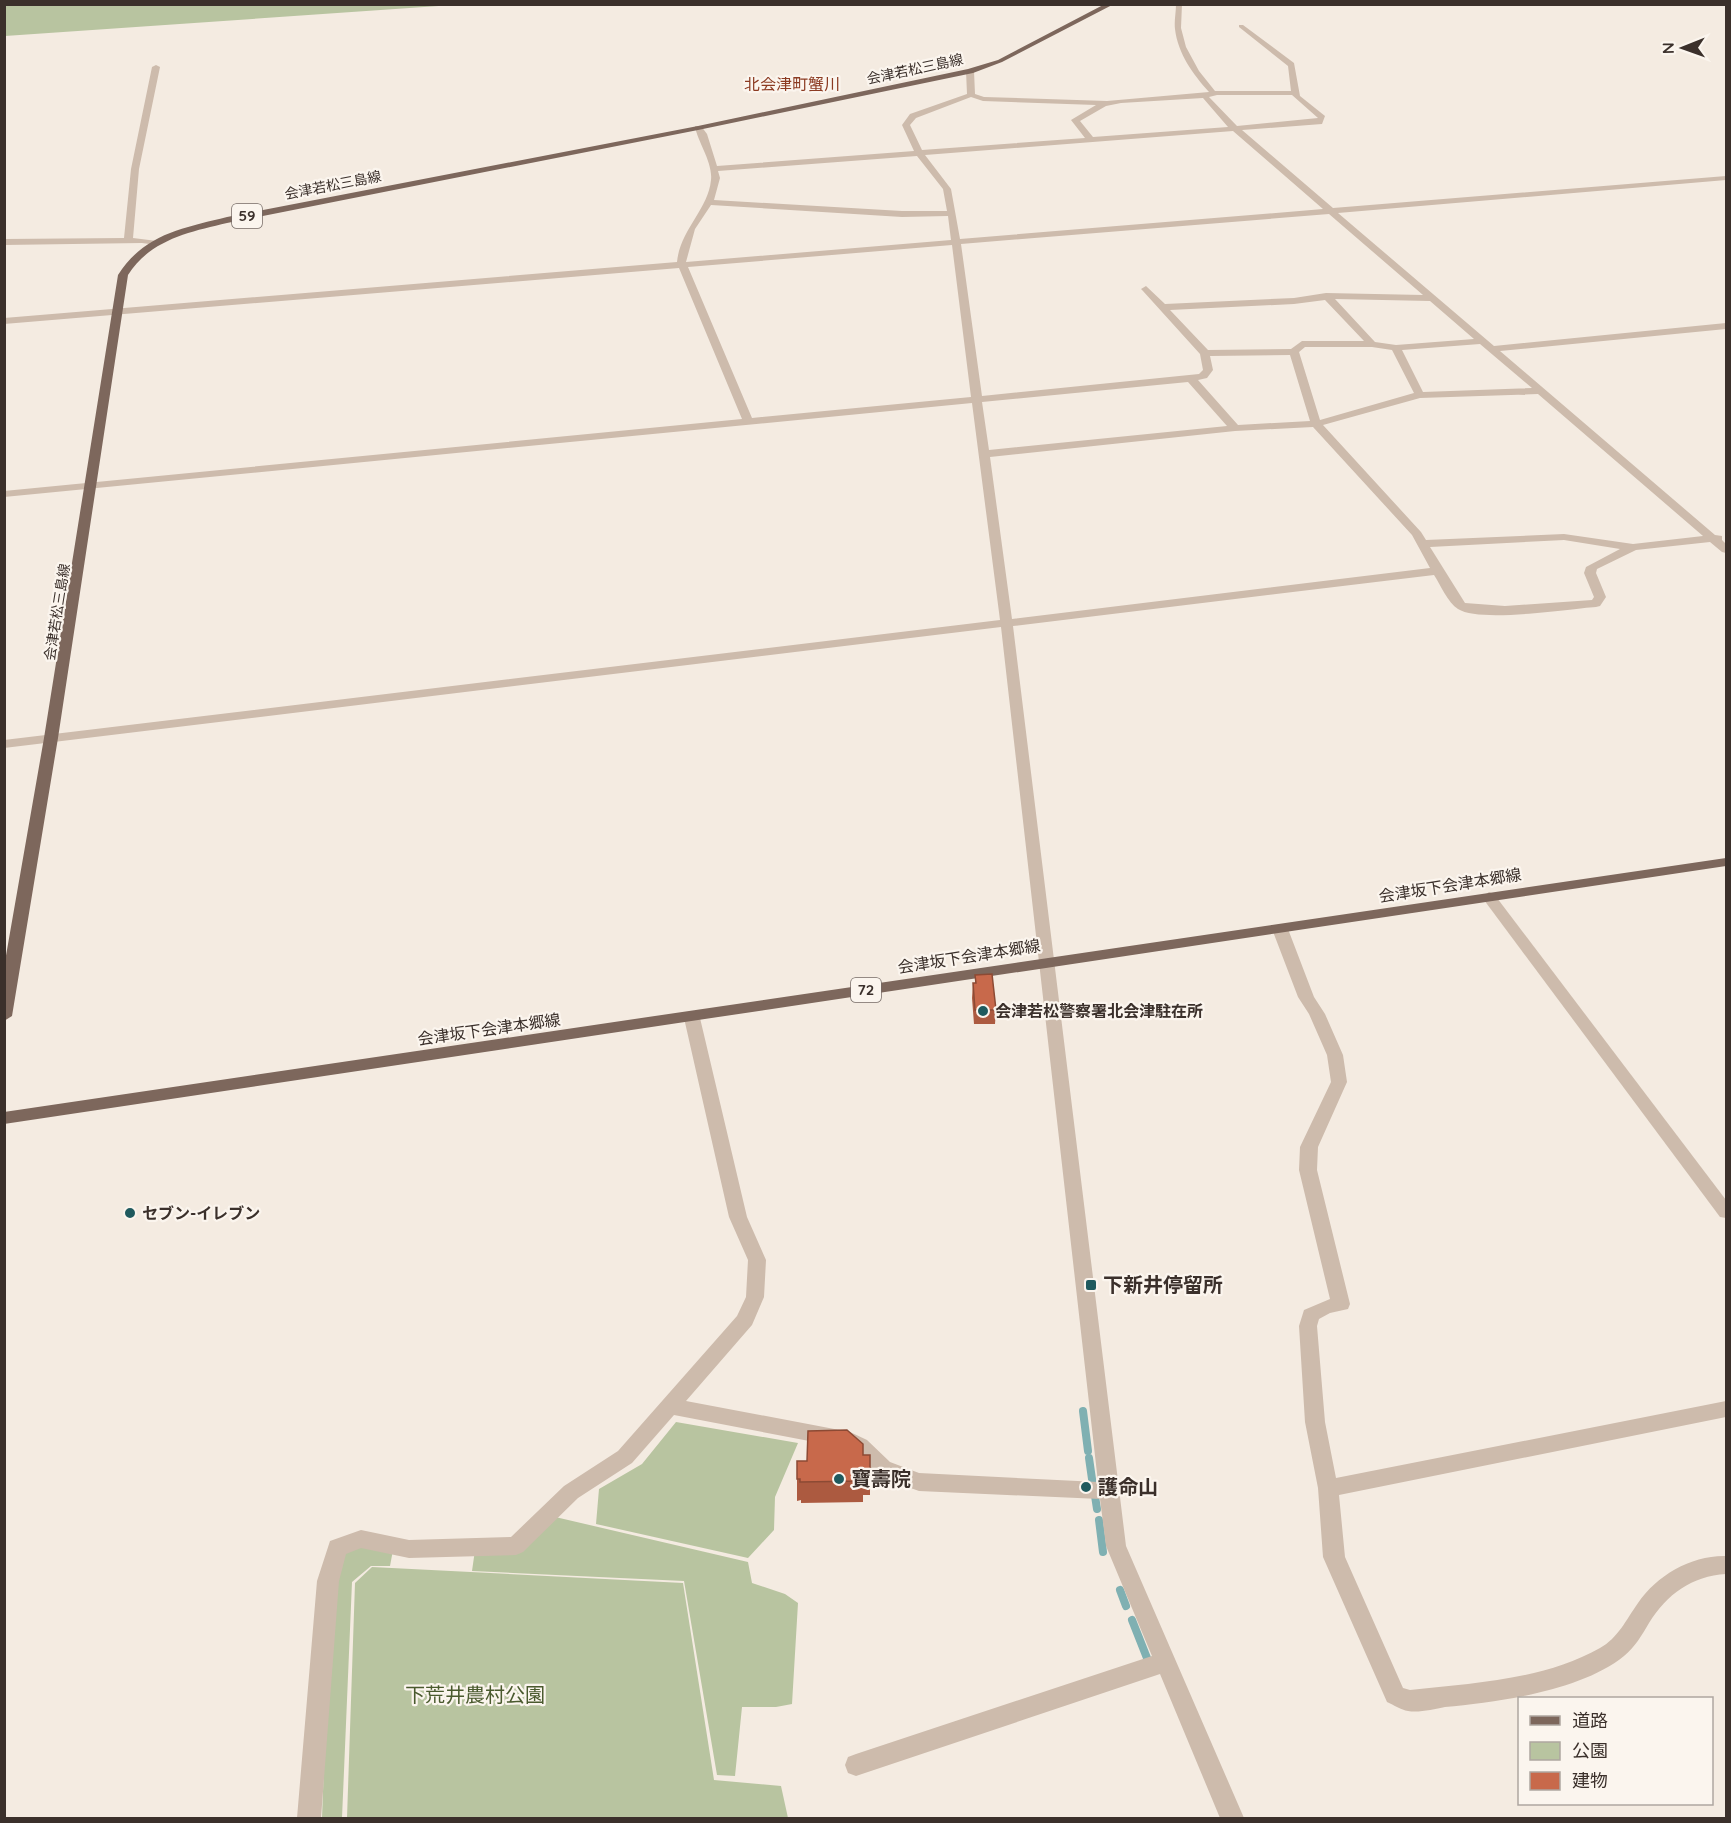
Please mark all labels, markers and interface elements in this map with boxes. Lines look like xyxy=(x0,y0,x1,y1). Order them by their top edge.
north arrow xyxy=(1653,18,1713,78)
text: N xyxy=(1658,42,1678,54)
street label: 会津若松三島線 xyxy=(865,50,965,88)
district label: 北会津町蟹川 xyxy=(744,74,840,94)
street label: 会津若松三島線 xyxy=(283,167,383,203)
road number: 59 xyxy=(232,204,262,228)
street label: 会津若松三島線 xyxy=(40,562,74,662)
street label: 会津坂下会津本郷線 xyxy=(1377,864,1523,906)
street label: 会津坂下会津本郷線 xyxy=(896,935,1042,977)
road number: 72 xyxy=(851,978,881,1002)
place label: 会津若松警察署北会津駐在所 xyxy=(995,1001,1203,1021)
marker: 会津若松警察署北会津駐在所 xyxy=(976,1004,990,1018)
street label: 会津坂下会津本郷線 xyxy=(416,1009,562,1049)
place label: セブン-イレブン xyxy=(142,1203,260,1223)
marker: セブン-イレブン xyxy=(123,1206,137,1220)
place label: 下新井停留所 xyxy=(1103,1272,1223,1297)
marker: 下新井停留所 xyxy=(1084,1278,1098,1292)
place label: 寶壽院 xyxy=(851,1466,911,1491)
marker: 寶壽院 xyxy=(832,1472,846,1486)
place label: 護命山 xyxy=(1098,1474,1158,1499)
marker: 護命山 xyxy=(1079,1480,1093,1494)
park label: 下荒井農村公園 xyxy=(405,1682,545,1707)
legend xyxy=(1518,1697,1713,1805)
text: 道路 xyxy=(1572,1709,1608,1732)
text: 公園 xyxy=(1572,1739,1608,1762)
text: 建物 xyxy=(1572,1769,1608,1792)

